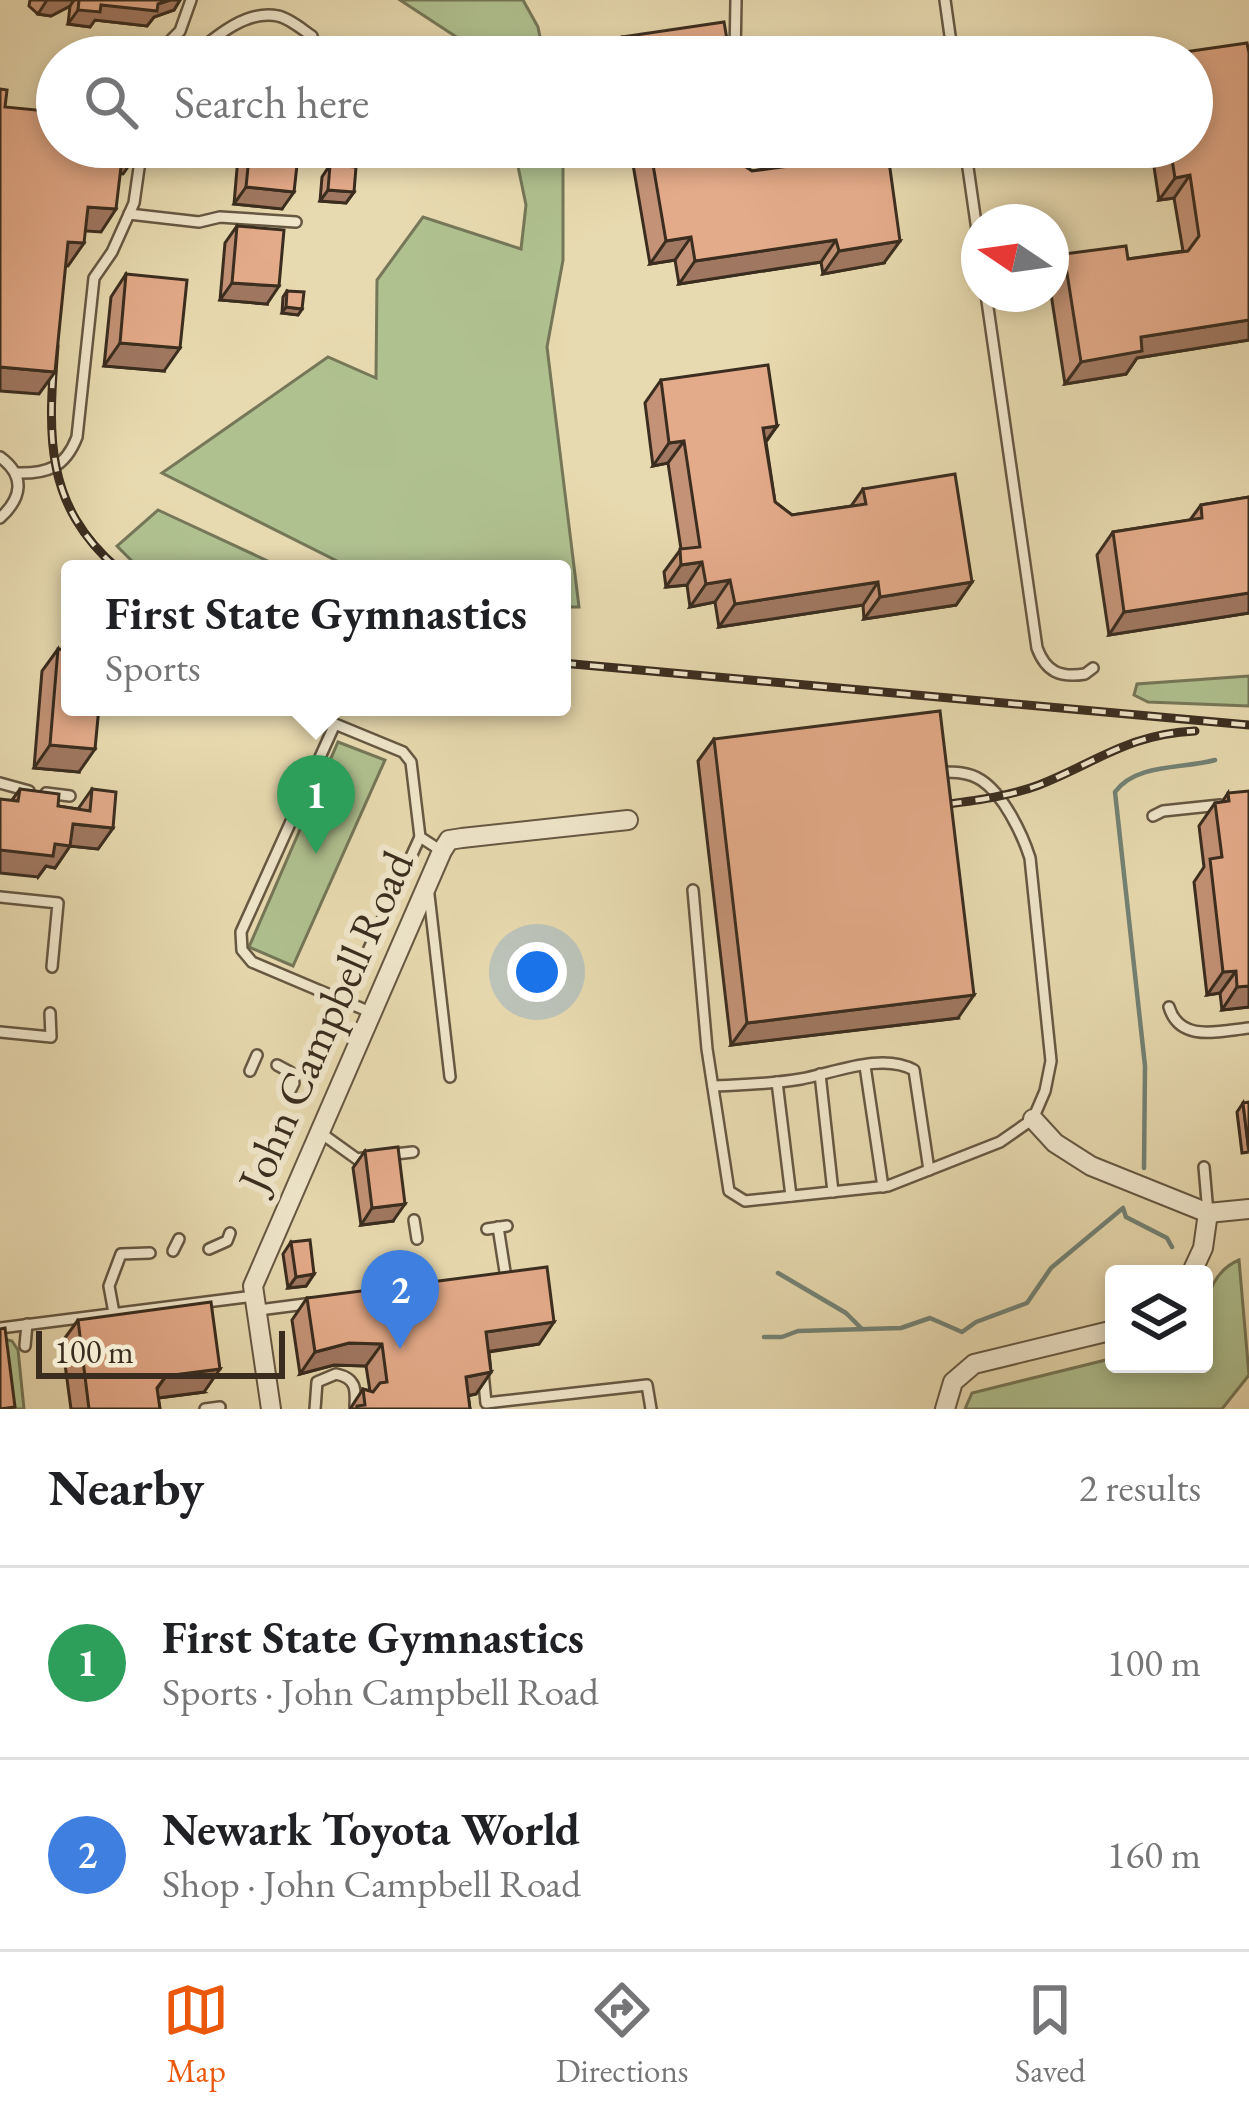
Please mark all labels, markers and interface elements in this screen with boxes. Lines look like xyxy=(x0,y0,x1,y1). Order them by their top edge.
search box xyxy=(36,36,1213,168)
icon: search xyxy=(78,69,144,135)
text: Search here xyxy=(174,73,369,131)
north arrow xyxy=(961,204,1069,312)
popup xyxy=(61,560,571,716)
text: First State Gymnastics xyxy=(105,584,527,642)
text: Sports xyxy=(105,642,201,693)
pin: 1 xyxy=(277,755,355,854)
street label: John Campbell Road xyxy=(222,842,426,1204)
your location xyxy=(507,942,567,1002)
pin: 2 xyxy=(361,1250,439,1349)
map controls xyxy=(1105,1265,1213,1373)
button: layers xyxy=(1105,1265,1213,1373)
scale bar xyxy=(36,1325,285,1378)
text: 100 m xyxy=(54,1330,134,1373)
text: Nearby xyxy=(48,1454,204,1520)
text: 2 results xyxy=(1079,1462,1201,1513)
text: First State Gymnastics xyxy=(162,1608,584,1666)
text: 1 xyxy=(77,1637,97,1688)
text: 100 m xyxy=(1107,1637,1201,1688)
text: Sports · John Campbell Road xyxy=(162,1666,599,1717)
text: Newark Toyota World xyxy=(162,1800,580,1858)
text: 2 xyxy=(77,1829,97,1880)
text: 160 m xyxy=(1107,1829,1201,1880)
text: Shop · John Campbell Road xyxy=(162,1858,581,1909)
tab: Map xyxy=(163,1977,229,2092)
tab: Directions xyxy=(556,1977,689,2092)
tab: Saved xyxy=(1015,1977,1086,2092)

